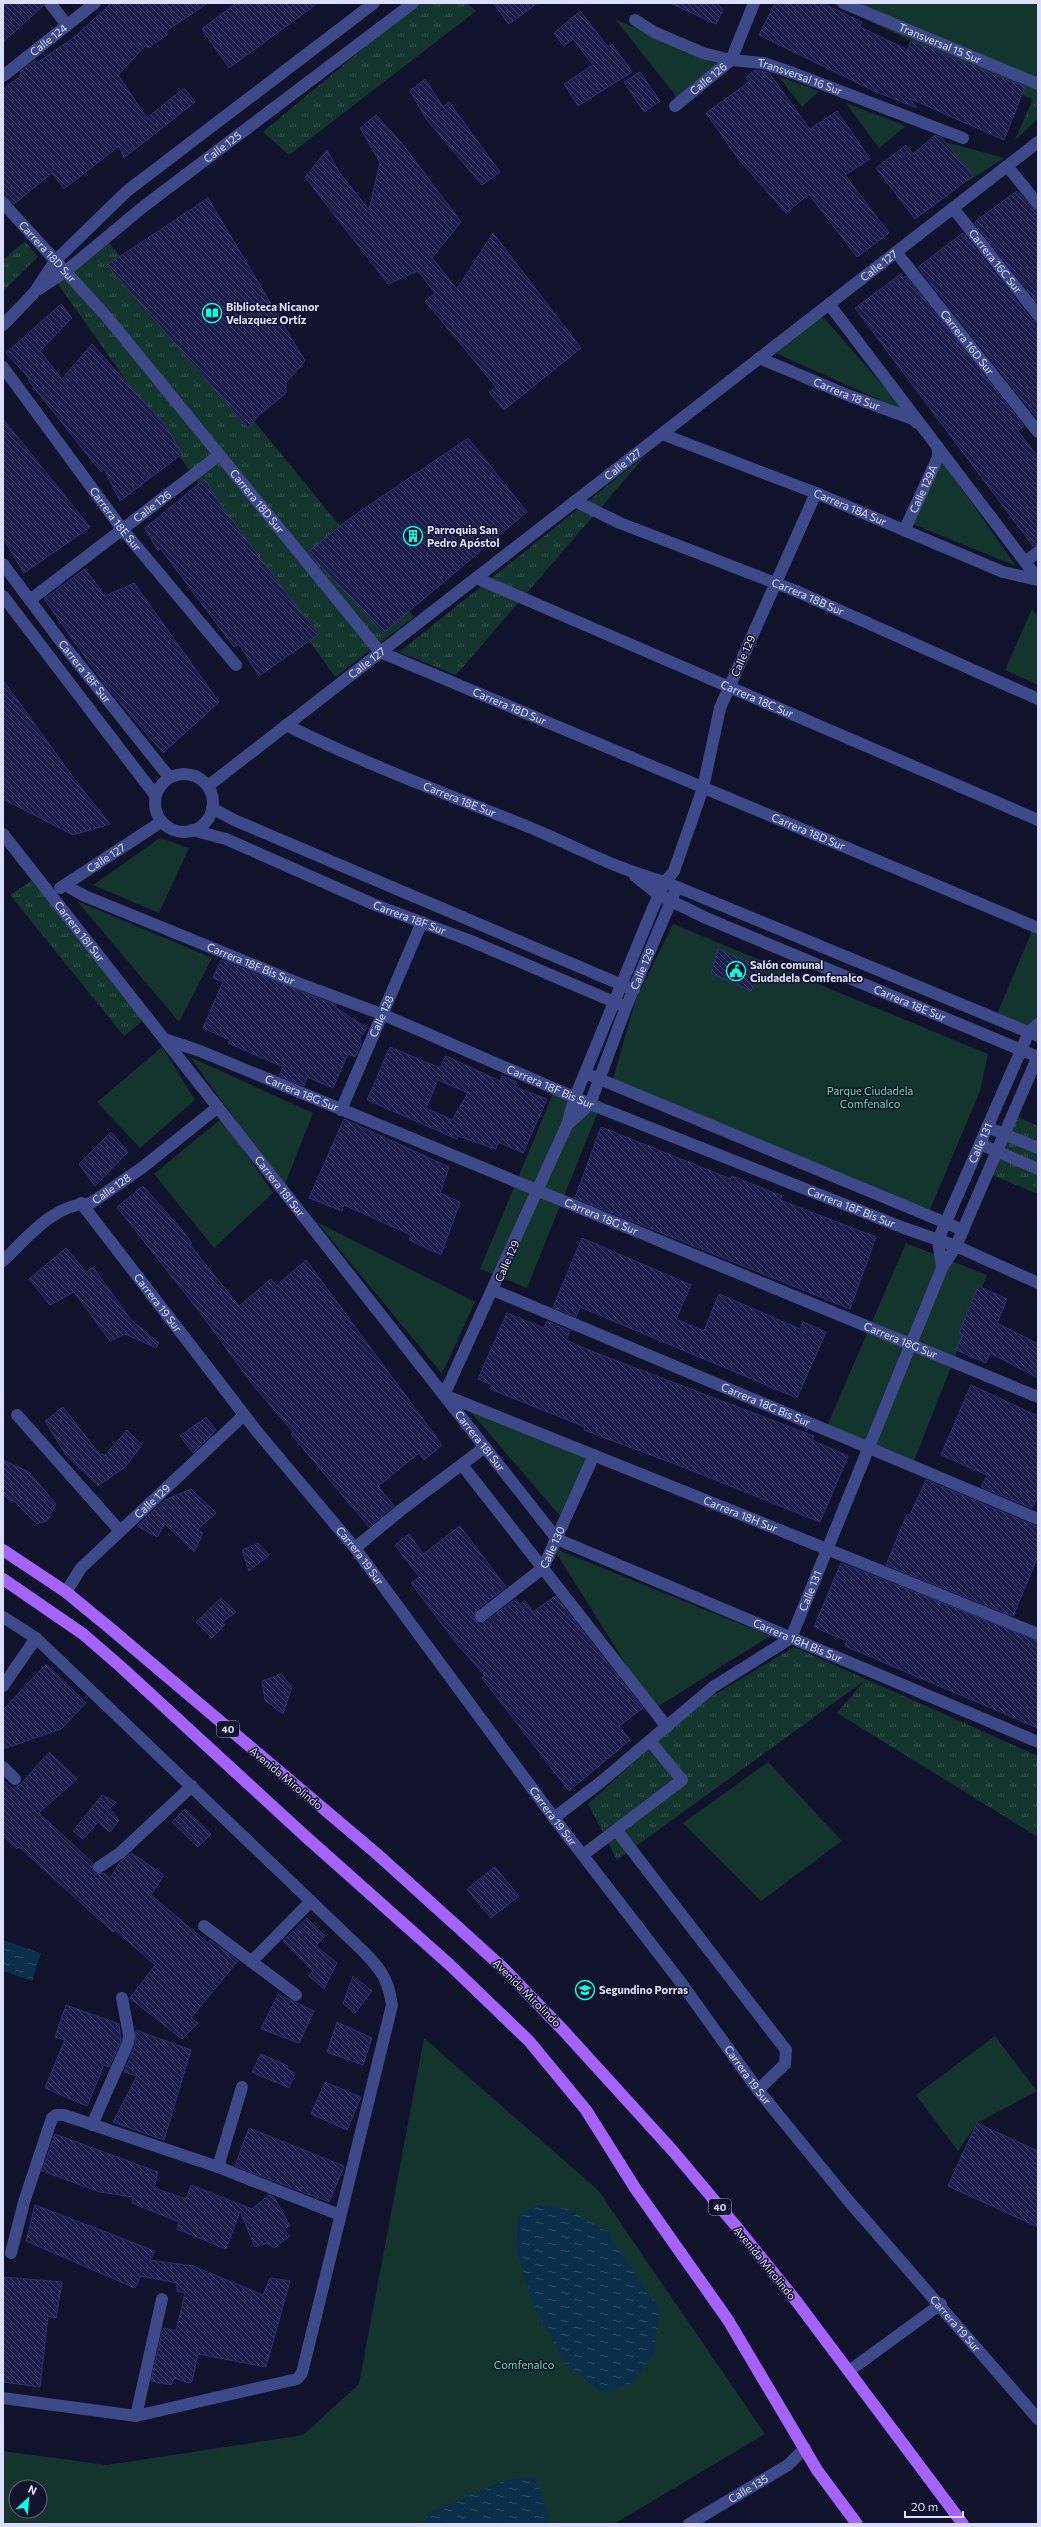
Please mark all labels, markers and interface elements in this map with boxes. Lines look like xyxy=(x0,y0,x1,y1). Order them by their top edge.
street label: Transversal 15 Sur xyxy=(897,20,984,66)
street label: Calle 124 xyxy=(27,21,70,58)
street label: Transversal 16 Sur xyxy=(757,56,845,97)
street label: Calle 126 xyxy=(687,59,729,97)
street label: Calle 125 xyxy=(201,128,243,165)
street label: Carrera 18D Sur xyxy=(17,218,80,285)
street label: Carrera 16C Sur xyxy=(966,226,1025,296)
street label: Calle 127 xyxy=(857,247,900,284)
place label: Biblioteca Nicanor Velazquez Ortíz xyxy=(226,300,319,326)
library icon: Biblioteca Nicanor Velazquez Ortíz xyxy=(201,302,223,324)
street label: Carrera 16D Sur xyxy=(938,307,997,377)
street label: Carrera 18 Sur xyxy=(812,375,883,413)
street label: Calle 127 xyxy=(601,445,644,482)
street label: Calle 129A xyxy=(906,462,940,515)
street label: Carrera 18D Sur xyxy=(228,466,288,536)
street label: Carrera 18E Sur xyxy=(87,484,145,554)
street label: Carrera 18A Sur xyxy=(812,486,889,528)
street label: Calle 126 xyxy=(130,487,174,525)
place label: Parroquia San Pedro Apóstol xyxy=(427,523,499,549)
building icon: Parroquia San Pedro Apóstol xyxy=(402,525,424,547)
street label: Carrera 18B Sur xyxy=(770,575,847,618)
street label: Calle 129 xyxy=(728,633,758,679)
street label: Carrera 18F Sur xyxy=(56,637,114,706)
street label: Calle 127 xyxy=(345,644,388,681)
street label: Carrera 18C Sur xyxy=(719,677,796,720)
street label: Carrera 18D Sur xyxy=(471,685,549,727)
street label: Carrera 18E Sur xyxy=(422,779,499,819)
street label: Carrera 18D Sur xyxy=(770,810,848,853)
street label: Calle 127 xyxy=(84,840,128,875)
street label: Carrera 18I Sur xyxy=(52,898,108,965)
street label: Carrera 18F Sur xyxy=(372,898,449,937)
street label: Carrera 18F Bis Sur xyxy=(205,940,297,987)
street label: Calle 129 xyxy=(627,945,656,992)
place label: Salón comunal Ciudadela Comfenalco xyxy=(750,958,863,984)
public building icon: Salón comunal Ciudadela Comfenalco xyxy=(725,960,747,982)
street label: Carrera 18E Sur xyxy=(872,982,949,1024)
street label: Calle 128 xyxy=(366,993,396,1039)
street label: Carrera 18F Bis Sur xyxy=(505,1062,597,1111)
street label: Carrera 18G Sur xyxy=(263,1072,341,1114)
park label: Parque Ciudadela Comfenalco xyxy=(827,1084,913,1110)
street label: Calle 131 xyxy=(965,1121,994,1165)
street label: Carrera 18I Sur xyxy=(252,1153,308,1219)
street label: Calle 128 xyxy=(89,1170,133,1206)
street label: Carrera 18F Bis Sur xyxy=(805,1183,898,1230)
street label: Carrera 18G Sur xyxy=(563,1195,641,1237)
street label: Calle 129 xyxy=(492,1238,522,1284)
street label: Carrera 19 Sur xyxy=(132,1271,185,1335)
street label: Carrera 18G Sur xyxy=(862,1319,940,1361)
street label: Carrera 18G Bis Sur xyxy=(720,1380,813,1429)
street label: Carrera 18I Sur xyxy=(453,1408,509,1474)
street label: Calle 129 xyxy=(131,1481,173,1521)
street label: Carrera 18H Sur xyxy=(702,1493,780,1535)
street label: Carrera 19 Sur xyxy=(334,1524,387,1588)
street label: Calle 130 xyxy=(537,1524,567,1570)
street label: Calle 131 xyxy=(796,1569,824,1613)
street label: Carrera 18H Bis Sur xyxy=(751,1616,845,1665)
road number: 40 xyxy=(217,1721,239,1737)
street label: Avenida Mirolindo xyxy=(247,1743,326,1812)
street label: Carrera 19 Sur xyxy=(527,1784,580,1848)
street label: Avenida Mirolindo xyxy=(491,1956,564,2030)
school or university icon: Segundino Porras xyxy=(574,1979,596,2001)
place label: Segundino Porras xyxy=(599,1983,688,1996)
street label: Carrera 19 Sur xyxy=(722,2043,775,2107)
road number: 40 xyxy=(709,2199,731,2215)
street label: Avenida Mirolindo xyxy=(732,2223,799,2302)
street label: Carrera 19 Sur xyxy=(928,2293,984,2355)
park label: Comfenalco xyxy=(494,2358,555,2371)
street label: Calle 135 xyxy=(726,2471,770,2505)
north arrow xyxy=(8,2479,48,2519)
text: N xyxy=(26,2482,39,2497)
scale bar xyxy=(905,2493,963,2519)
text: 20 m xyxy=(911,2499,938,2513)

